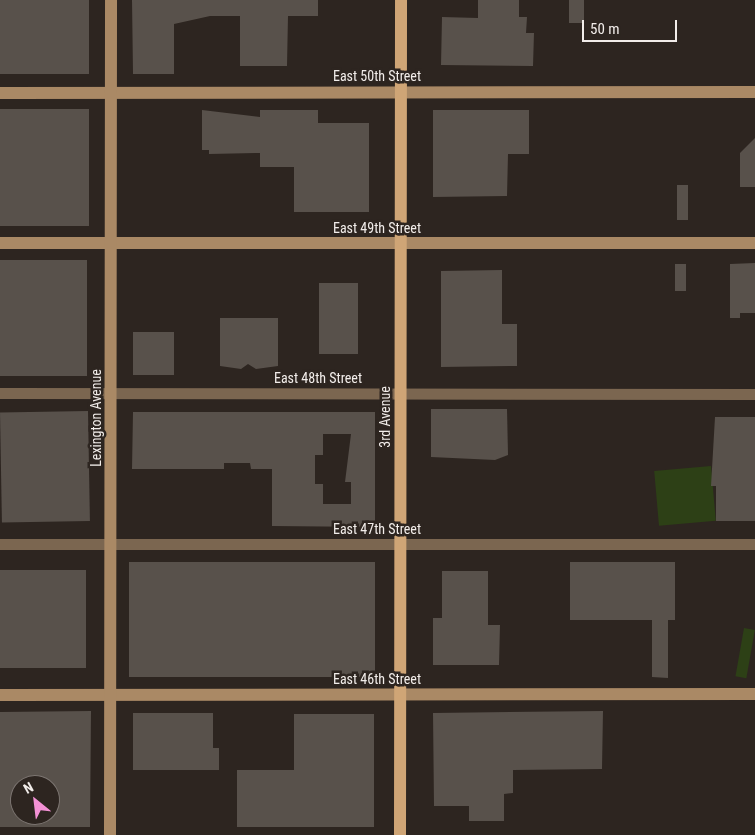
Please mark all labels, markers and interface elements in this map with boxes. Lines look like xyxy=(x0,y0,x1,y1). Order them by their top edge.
scale bar xyxy=(585,10,680,42)
text: 50 m xyxy=(590,20,620,38)
street label: East 50th Street xyxy=(333,68,421,84)
street label: East 49th Street xyxy=(333,220,421,236)
street label: Lexington Avenue xyxy=(88,369,104,467)
street label: East 48th Street xyxy=(274,370,362,386)
street label: 3rd Avenue xyxy=(377,386,393,448)
street label: East 47th Street xyxy=(333,521,421,537)
street label: East 46th Street xyxy=(333,671,421,687)
north arrow xyxy=(10,775,60,825)
text: N xyxy=(21,779,36,797)

